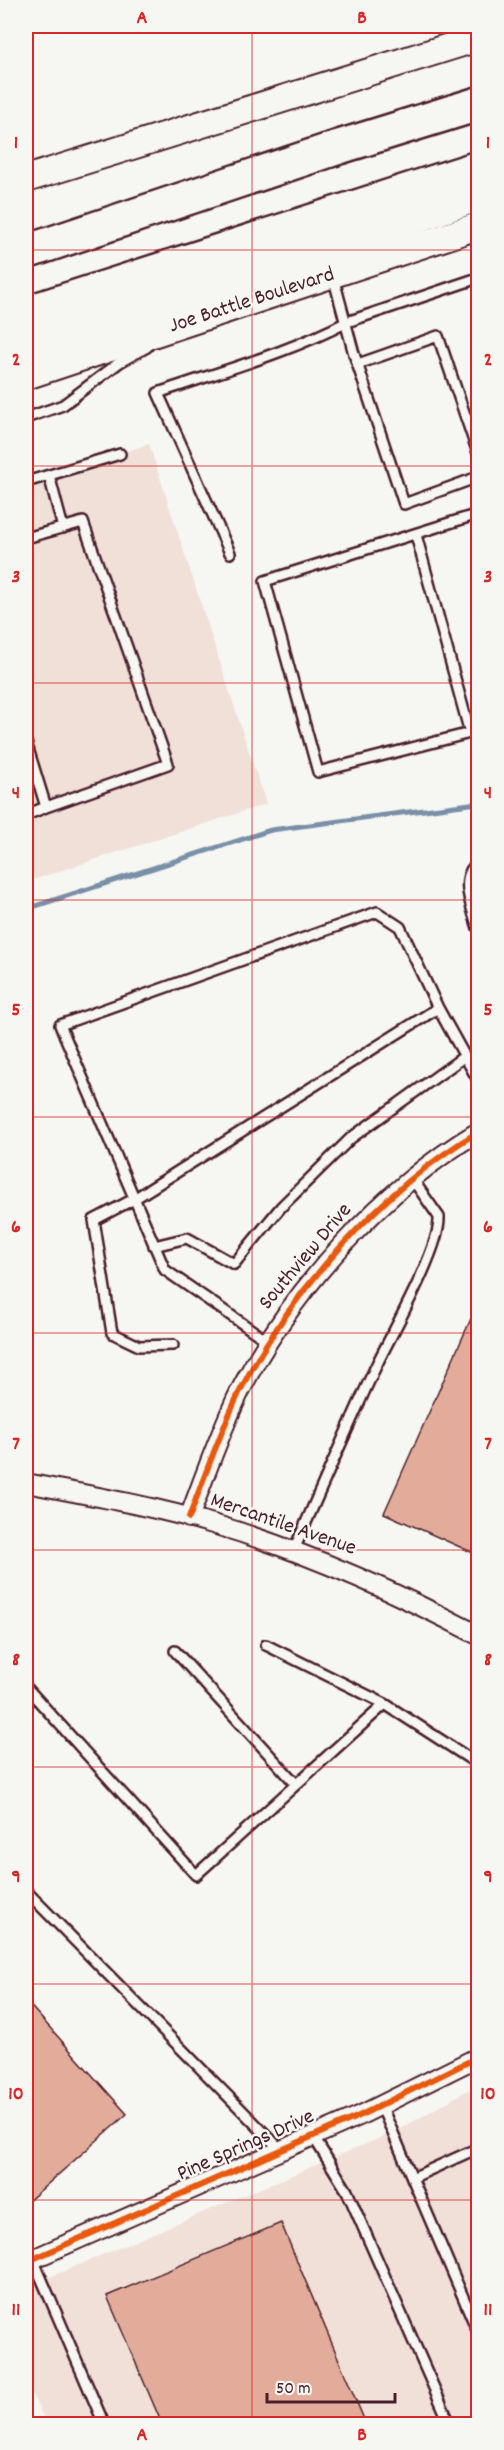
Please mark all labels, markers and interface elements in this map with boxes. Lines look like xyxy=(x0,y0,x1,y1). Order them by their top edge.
text: A xyxy=(137,5,148,33)
text: B xyxy=(357,5,367,33)
text: 1 xyxy=(14,130,18,158)
text: 1 xyxy=(486,130,490,158)
street label: Joe Battle Boulevard xyxy=(165,260,339,342)
text: 2 xyxy=(12,347,20,375)
text: 2 xyxy=(484,347,492,375)
text: 3 xyxy=(12,564,20,592)
text: 3 xyxy=(484,564,492,592)
text: 4 xyxy=(12,780,20,808)
text: 4 xyxy=(484,780,492,808)
text: 5 xyxy=(11,997,21,1025)
text: 5 xyxy=(483,997,493,1025)
street label: Southview Drive xyxy=(252,1197,360,1317)
text: 6 xyxy=(11,1214,21,1242)
text: 6 xyxy=(483,1214,493,1242)
text: 7 xyxy=(12,1431,20,1459)
text: 7 xyxy=(484,1431,492,1459)
street label: Mercantile Avenue xyxy=(206,1486,360,1564)
text: 8 xyxy=(12,1647,20,1675)
text: 8 xyxy=(484,1647,492,1675)
text: 9 xyxy=(11,1864,21,1892)
text: 9 xyxy=(483,1864,493,1892)
text: 10 xyxy=(8,2081,24,2109)
text: 10 xyxy=(480,2081,496,2109)
street label: Pine Springs Drive xyxy=(172,2102,320,2190)
text: 11 xyxy=(12,2297,20,2325)
text: 11 xyxy=(484,2297,492,2325)
scale bar xyxy=(267,2366,394,2404)
text: 50 m xyxy=(276,2377,311,2402)
text: A xyxy=(137,2422,148,2450)
text: B xyxy=(357,2422,367,2450)

